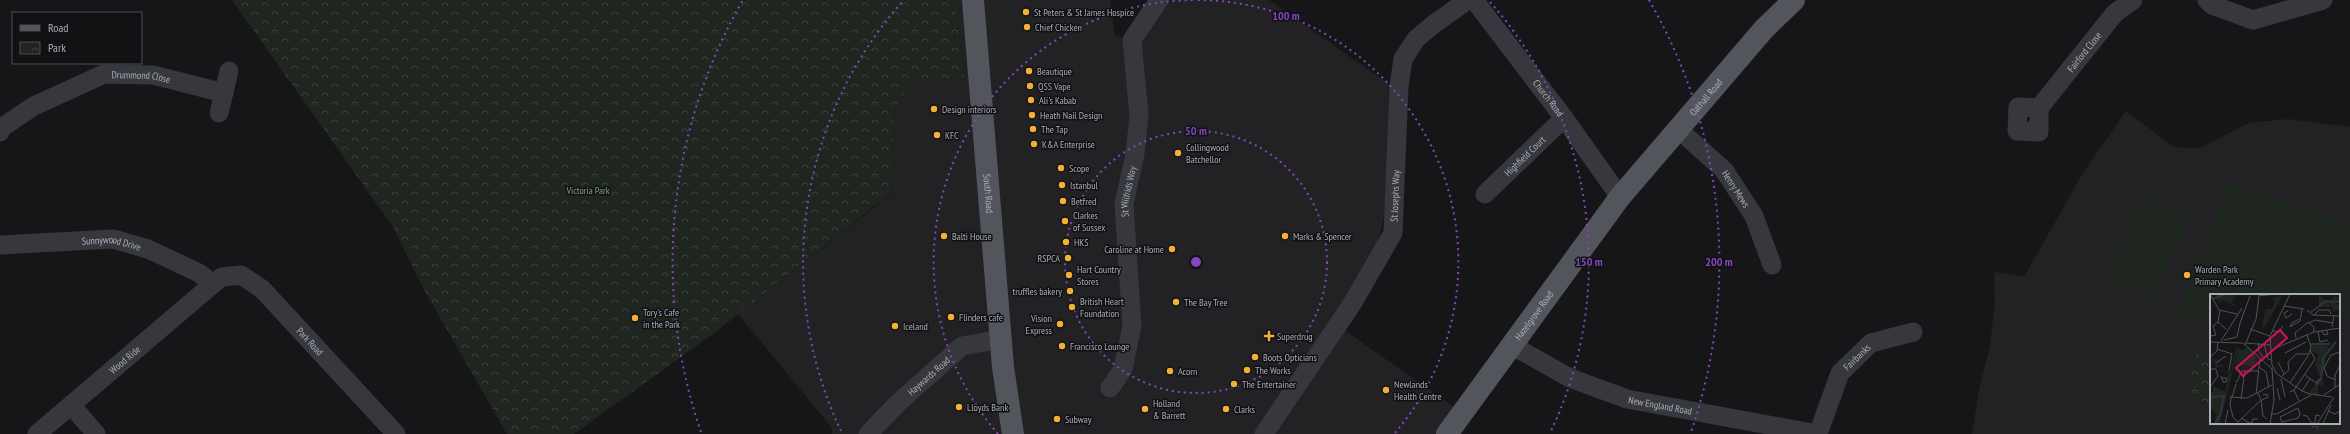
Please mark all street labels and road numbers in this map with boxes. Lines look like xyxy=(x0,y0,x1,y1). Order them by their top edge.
street label: Fairford Close xyxy=(2064,29,2104,75)
street label: Drummond Close xyxy=(111,68,172,86)
street label: Oathall Road xyxy=(1687,76,1725,119)
street label: Church Road xyxy=(1530,77,1566,119)
street label: Highfield Court xyxy=(1502,133,1549,179)
street label: St Wilfrids Way xyxy=(1118,165,1139,217)
street label: Henry Mews xyxy=(1719,168,1753,211)
street label: St Josephs Way xyxy=(1387,170,1403,222)
street label: South Road xyxy=(980,173,996,214)
street label: Sunnywood Drive xyxy=(81,233,143,254)
street label: Hazelgrove Road xyxy=(1512,288,1556,343)
street label: Park Road xyxy=(294,325,326,358)
street label: Fairbanks xyxy=(1841,341,1874,373)
street label: Wood Ride xyxy=(107,343,143,377)
street label: Haywards Road xyxy=(905,354,953,399)
street label: New England Road xyxy=(1627,393,1693,418)

